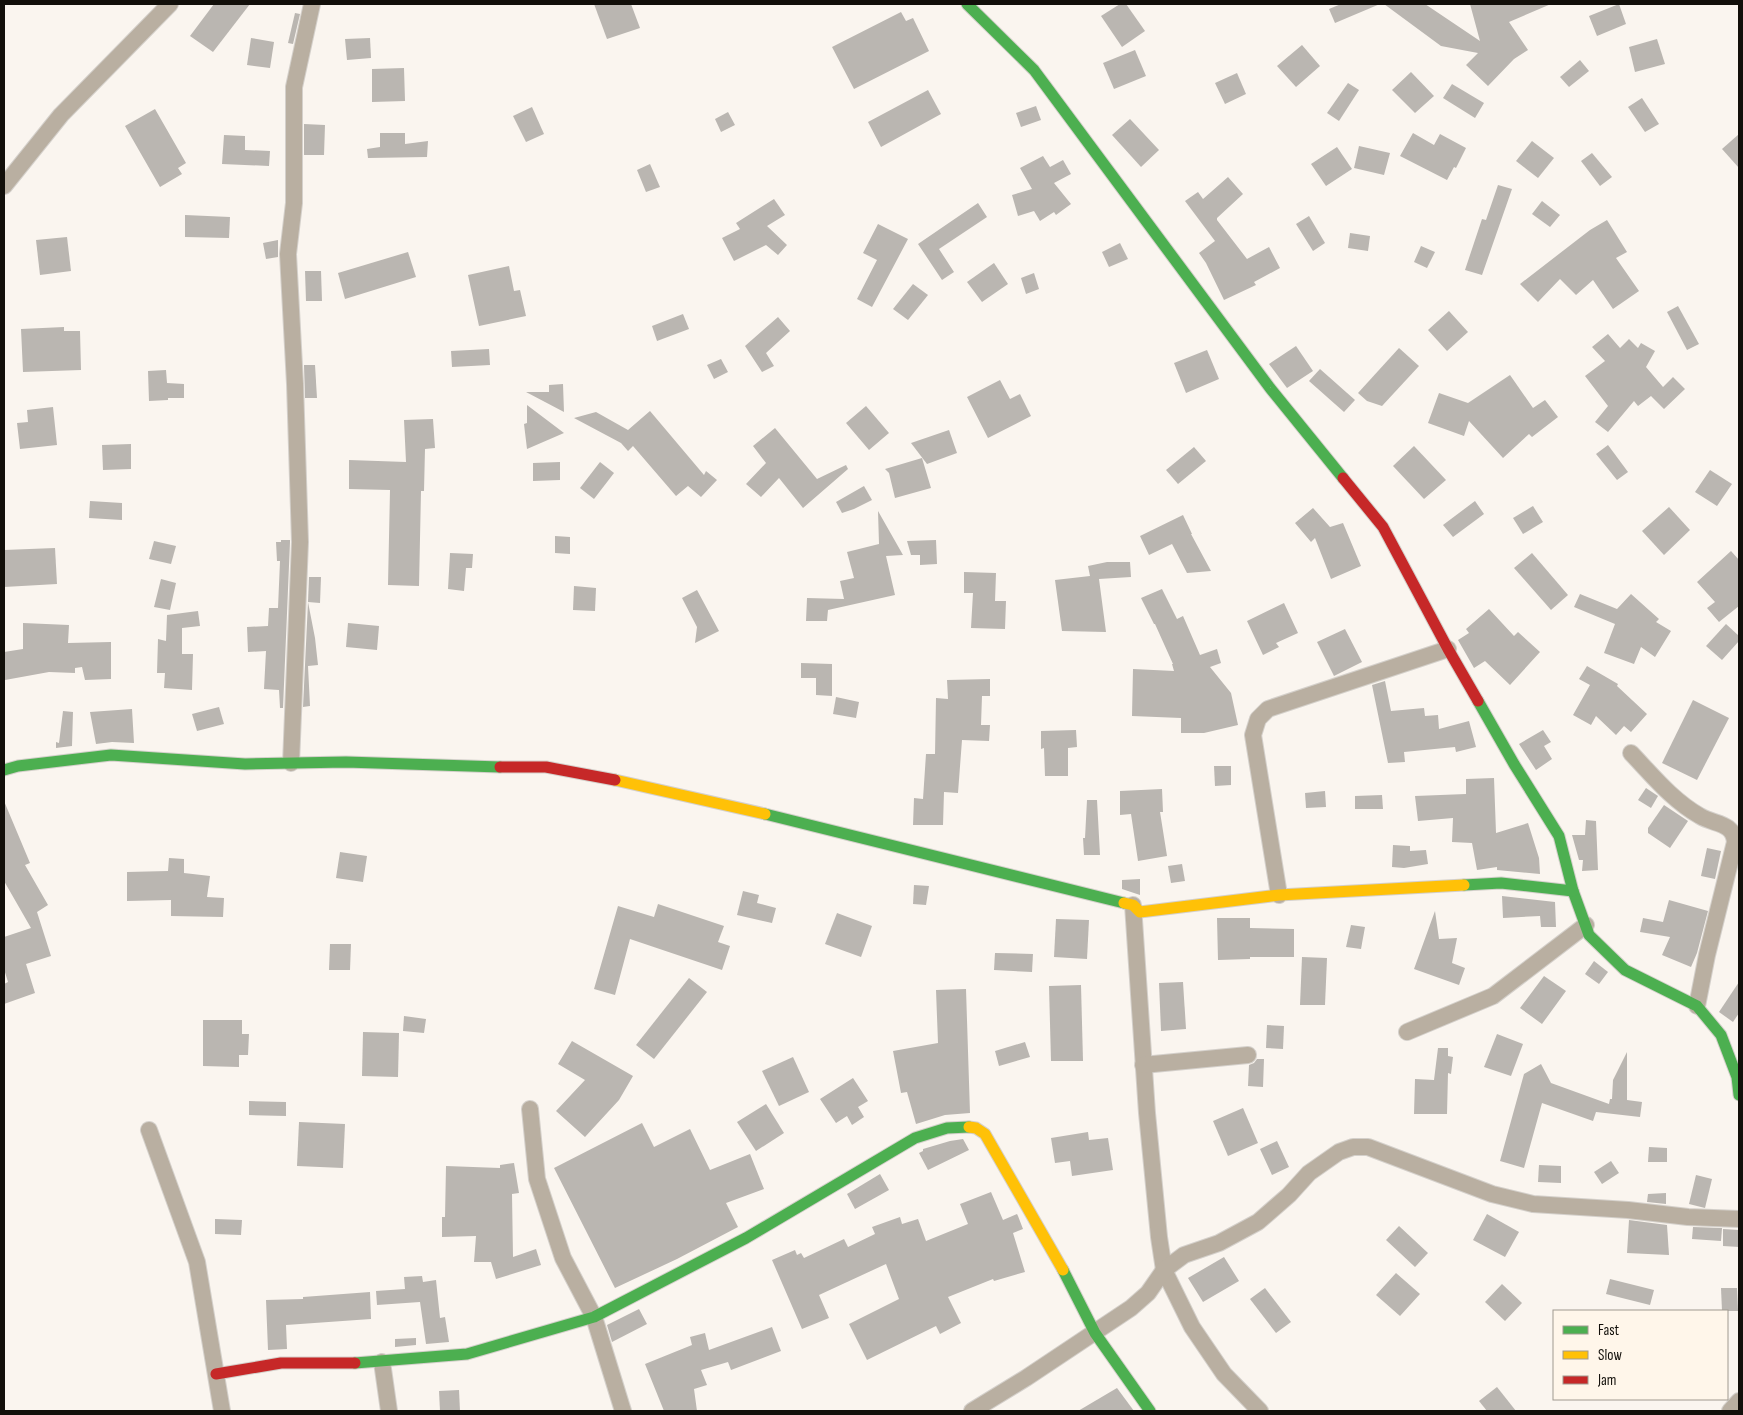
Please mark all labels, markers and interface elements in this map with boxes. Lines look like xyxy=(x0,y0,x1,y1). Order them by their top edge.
legend xyxy=(1553,1310,1728,1400)
text: Fast xyxy=(1598,1321,1620,1340)
text: Slow xyxy=(1598,1346,1622,1365)
text: Jam xyxy=(1597,1371,1616,1390)

